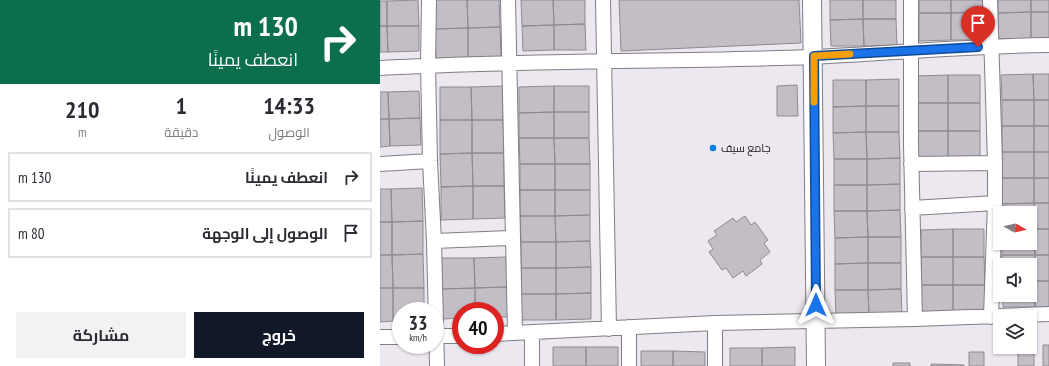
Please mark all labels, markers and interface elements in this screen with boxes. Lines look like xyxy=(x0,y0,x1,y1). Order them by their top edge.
pin xyxy=(961,6,995,47)
text: 130 m xyxy=(234,7,298,44)
icon: arrive xyxy=(967,12,989,34)
icon: right xyxy=(312,16,364,68)
text: انعطف يمينًا xyxy=(208,48,298,71)
text: 1 xyxy=(176,90,187,121)
text: 14:33 xyxy=(263,90,315,121)
text: 210 xyxy=(65,94,99,125)
text: m xyxy=(78,124,86,141)
text: دقيقة xyxy=(164,124,198,141)
text: الوصول xyxy=(268,124,310,141)
place label: جامع سيف xyxy=(721,141,771,156)
marker: جامع سيف xyxy=(708,143,718,153)
icon: right xyxy=(340,166,362,188)
text: 130 m xyxy=(18,168,51,187)
text: انعطف يمينًا xyxy=(245,168,328,187)
north arrow xyxy=(993,206,1037,250)
map controls xyxy=(993,206,1037,354)
icon: arrive xyxy=(340,222,362,244)
text: 80 m xyxy=(18,224,44,243)
text: الوصول إلى الوجهة xyxy=(202,224,328,243)
button: sound xyxy=(993,258,1037,302)
position arrow xyxy=(795,284,837,326)
speed limit sign: 40 xyxy=(452,302,504,354)
text: 33 xyxy=(408,310,428,336)
button: layers xyxy=(993,310,1037,354)
button: مشاركة xyxy=(16,312,186,358)
button: خروج xyxy=(194,312,364,358)
text: km/h xyxy=(409,331,427,344)

